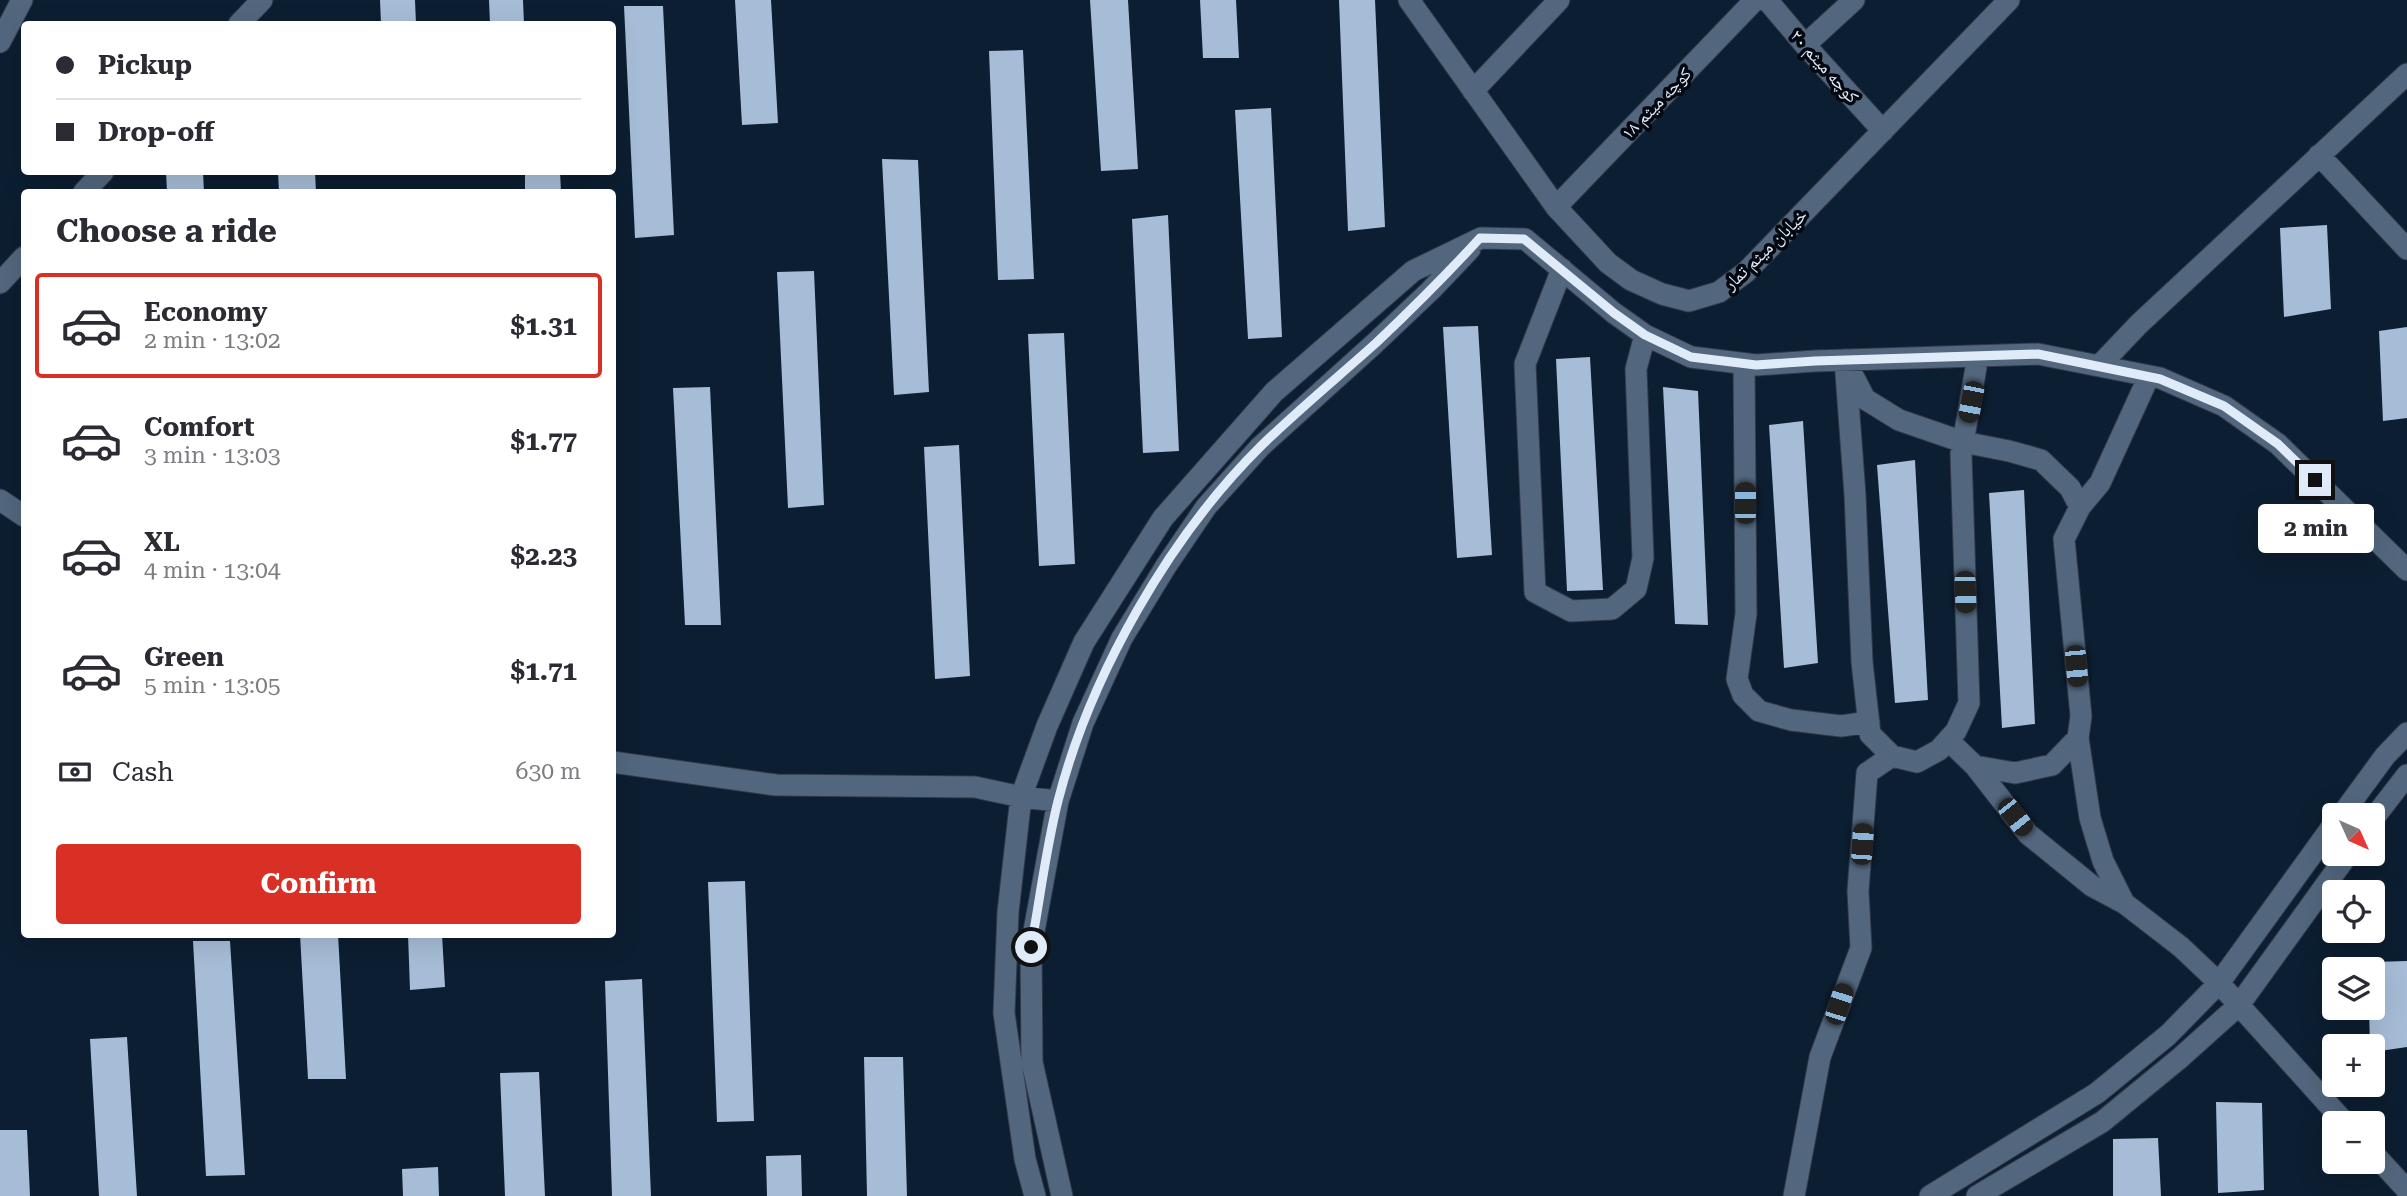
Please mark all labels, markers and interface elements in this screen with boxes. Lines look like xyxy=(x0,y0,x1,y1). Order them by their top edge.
street label: کوچه میثم ۲۰ xyxy=(1785,25,1864,109)
text: Pickup xyxy=(98,50,192,80)
street label: کوچه میثم ۱۸ xyxy=(1617,62,1697,145)
text: Drop-off xyxy=(98,117,214,147)
street label: خیابان میثم تمار xyxy=(1718,204,1812,296)
text: Choose a ride xyxy=(56,212,277,250)
icon: car xyxy=(60,294,123,357)
text: Economy xyxy=(144,297,267,327)
text: $1.31 xyxy=(511,311,577,341)
text: 2 min · 13:02 xyxy=(144,327,281,354)
car xyxy=(1957,379,1986,425)
icon: car xyxy=(60,409,123,472)
text: Comfort xyxy=(144,412,254,442)
text: $1.77 xyxy=(511,426,577,456)
text: 3 min · 13:03 xyxy=(144,442,281,469)
route end xyxy=(2299,464,2331,496)
car xyxy=(1735,482,1756,524)
callout: 2 min xyxy=(2257,504,2373,554)
text: 2 min xyxy=(2284,515,2348,542)
icon: car xyxy=(60,524,123,587)
text: XL xyxy=(144,527,180,557)
text: $2.23 xyxy=(511,541,577,571)
text: 4 min · 13:04 xyxy=(144,557,281,584)
car xyxy=(1954,571,1977,613)
icon: car xyxy=(60,639,123,702)
text: Green xyxy=(144,642,224,672)
car xyxy=(2064,644,2089,688)
text: $1.71 xyxy=(511,656,577,686)
text: 5 min · 13:05 xyxy=(144,672,281,699)
icon: cash xyxy=(56,753,94,791)
text: Cash xyxy=(112,757,174,787)
text: 630 m xyxy=(516,758,581,785)
car xyxy=(1994,794,2037,840)
north arrow xyxy=(2322,803,2385,866)
map controls xyxy=(2322,803,2385,1174)
car xyxy=(1851,822,1874,866)
button: Confirm xyxy=(56,844,581,924)
button: locate xyxy=(2322,880,2385,943)
route start xyxy=(1015,931,1047,963)
button: layers xyxy=(2322,957,2385,1020)
car xyxy=(1823,981,1856,1027)
button: + xyxy=(2322,1034,2385,1097)
button: − xyxy=(2322,1111,2385,1174)

